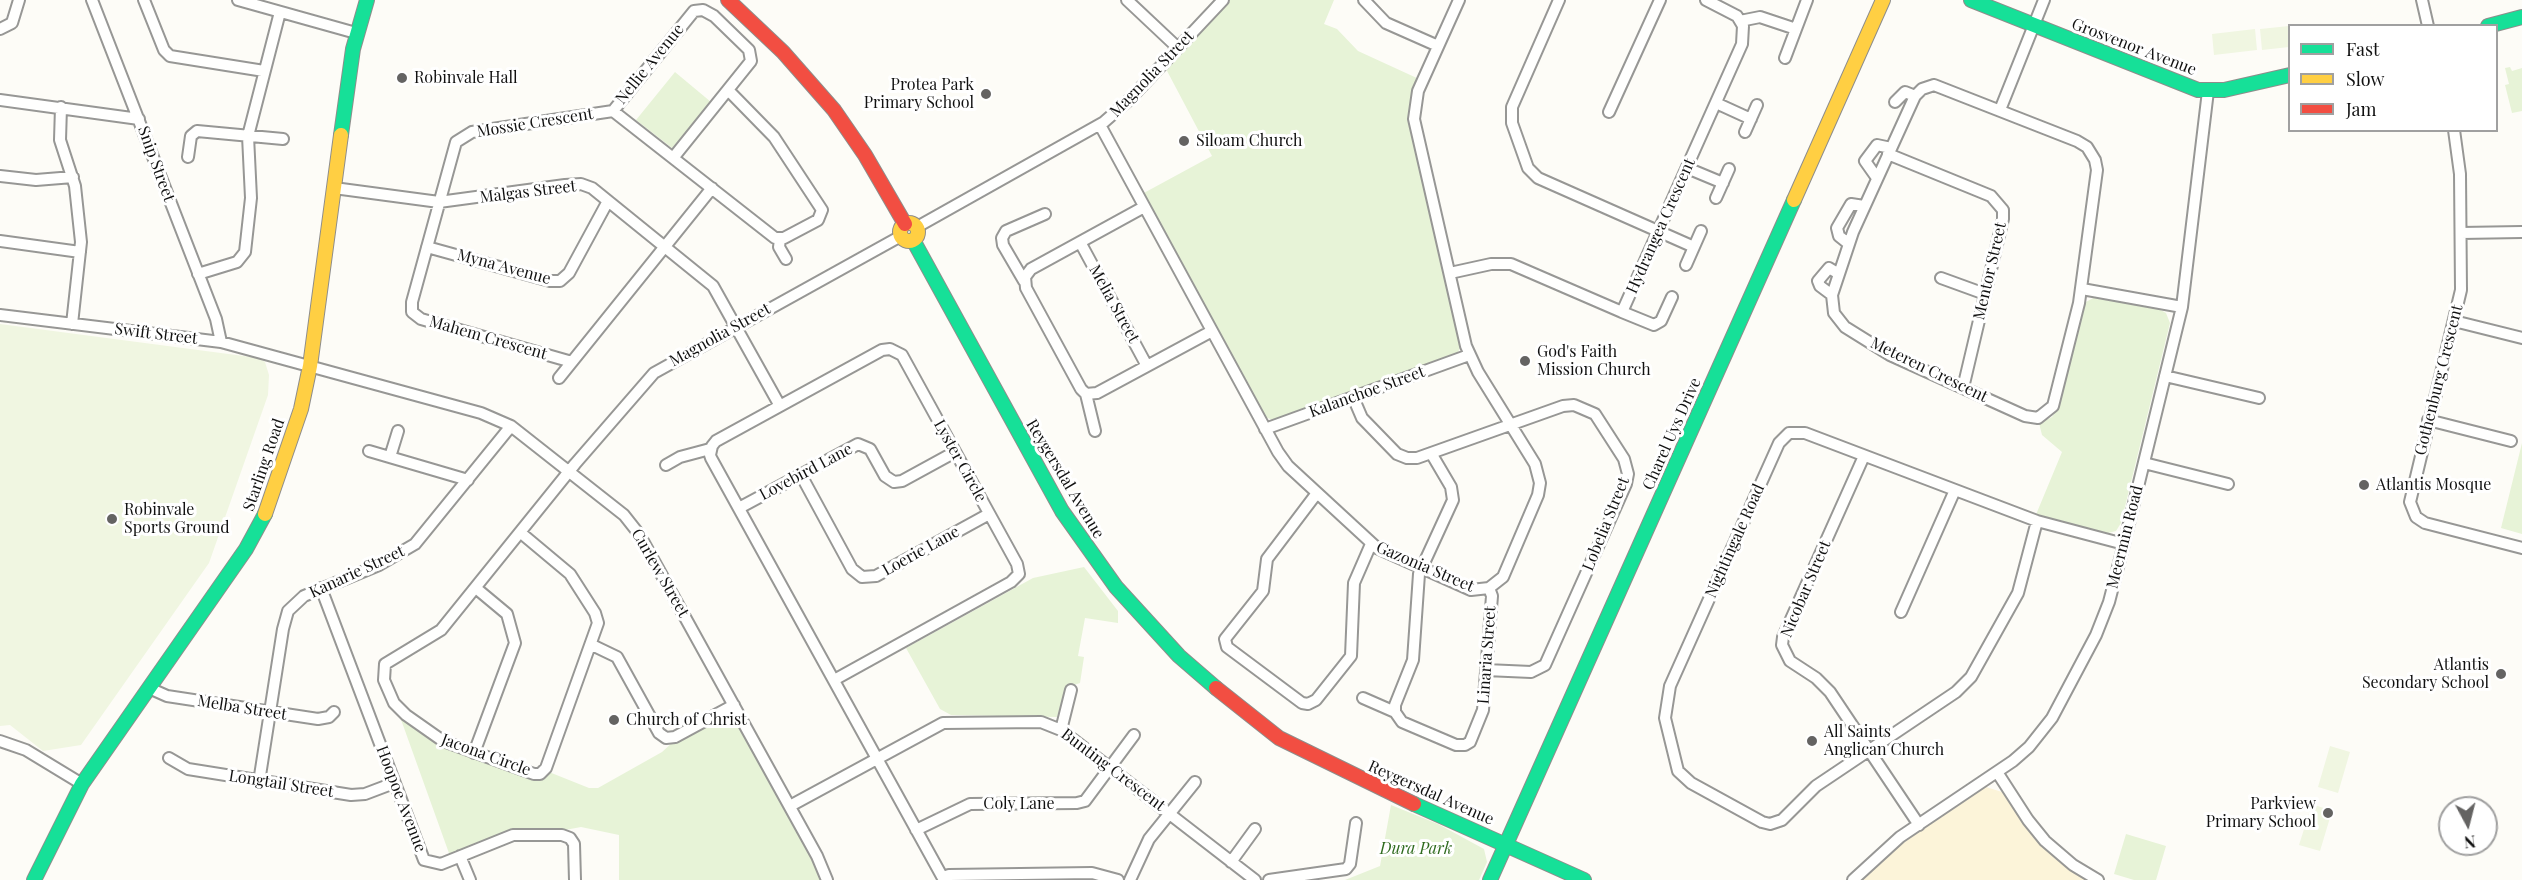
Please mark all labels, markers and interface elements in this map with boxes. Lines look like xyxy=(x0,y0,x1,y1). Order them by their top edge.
street label: Grosvenor Avenue xyxy=(2069,14,2199,80)
street label: Nellie Avenue xyxy=(612,20,688,108)
legend xyxy=(2288,24,2498,132)
street label: Magnolia Street xyxy=(1106,27,1198,121)
text: Fast xyxy=(2346,37,2379,61)
text: Slow xyxy=(2346,67,2384,91)
place label: Robinvale Hall xyxy=(414,68,518,88)
marker: Robinvale Hall xyxy=(395,71,409,85)
place label: Protea Park Primary School xyxy=(864,75,974,113)
marker: Protea Park Primary School xyxy=(979,87,993,101)
text: Jam xyxy=(2346,97,2376,121)
street label: Mossie Crescent xyxy=(475,104,595,142)
street label: Snip Street xyxy=(133,124,179,204)
place label: Siloam Church xyxy=(1196,131,1302,151)
marker: Siloam Church xyxy=(1177,134,1191,148)
street label: Hydrangea Crescent xyxy=(1623,155,1699,297)
street label: Malgas Street xyxy=(479,177,577,207)
street label: Mentor Street xyxy=(1969,220,2011,322)
street label: Myna Avenue xyxy=(455,245,553,289)
street label: Melia Street xyxy=(1085,262,1143,346)
street label: Magnolia Street xyxy=(666,299,774,371)
street label: Gothenburg Crescent xyxy=(2411,303,2467,457)
street label: Mahem Crescent xyxy=(427,312,549,364)
street label: Swift Street xyxy=(113,319,199,349)
street label: Meteren Crescent xyxy=(1867,333,1991,407)
place label: God's Faith Mission Church xyxy=(1537,342,1651,380)
marker: God's Faith Mission Church xyxy=(1518,354,1532,368)
street label: Kalanchoe Street xyxy=(1307,362,1427,422)
street label: Charel Uys Drive xyxy=(1639,375,1705,493)
street label: Starling Road xyxy=(239,416,289,514)
street label: Lyster Circle xyxy=(929,416,991,506)
street label: Reygersdal Avenue xyxy=(1022,416,1108,542)
street label: Lovebird Lane xyxy=(756,439,856,505)
street label: Lobelia Street xyxy=(1578,474,1634,574)
place label: Atlantis Mosque xyxy=(2376,475,2491,495)
marker: Atlantis Mosque xyxy=(2357,478,2371,492)
street label: Nightingale Road xyxy=(1701,481,1769,601)
street label: Meermin Road xyxy=(2103,483,2147,591)
place label: Robinvale Sports Ground xyxy=(124,500,230,538)
marker: Robinvale Sports Ground xyxy=(105,512,119,526)
street label: Loerie Lane xyxy=(879,522,963,580)
street label: Curlew Street xyxy=(627,525,693,621)
street label: Gazonia Street xyxy=(1373,538,1477,596)
street label: Nicobar Street xyxy=(1777,538,1835,640)
street label: Kanarie Street xyxy=(306,542,408,602)
street label: Linaria Street xyxy=(1474,605,1500,705)
place label: Atlantis Secondary School xyxy=(2362,655,2489,693)
marker: Atlantis Secondary School xyxy=(2494,667,2508,681)
street label: Melba Street xyxy=(196,691,288,725)
place label: Church of Christ xyxy=(626,710,747,730)
marker: Church of Christ xyxy=(607,713,621,727)
place label: All Saints Anglican Church xyxy=(1824,722,1944,760)
street label: Bunting Crescent xyxy=(1057,725,1169,815)
street label: Jacona Circle xyxy=(439,730,533,780)
marker: All Saints Anglican Church xyxy=(1805,734,1819,748)
street label: Hoopoe Avenue xyxy=(372,743,430,855)
street label: Reygersdal Avenue xyxy=(1365,757,1497,829)
street label: Longtail Street xyxy=(227,766,335,802)
street label: Coly Lane xyxy=(983,794,1055,814)
place label: Parkview Primary School xyxy=(2206,794,2316,832)
north arrow xyxy=(2438,796,2498,856)
marker: Parkview Primary School xyxy=(2321,806,2335,820)
text: N xyxy=(2463,831,2477,854)
park label: Dura Park xyxy=(1380,839,1452,859)

